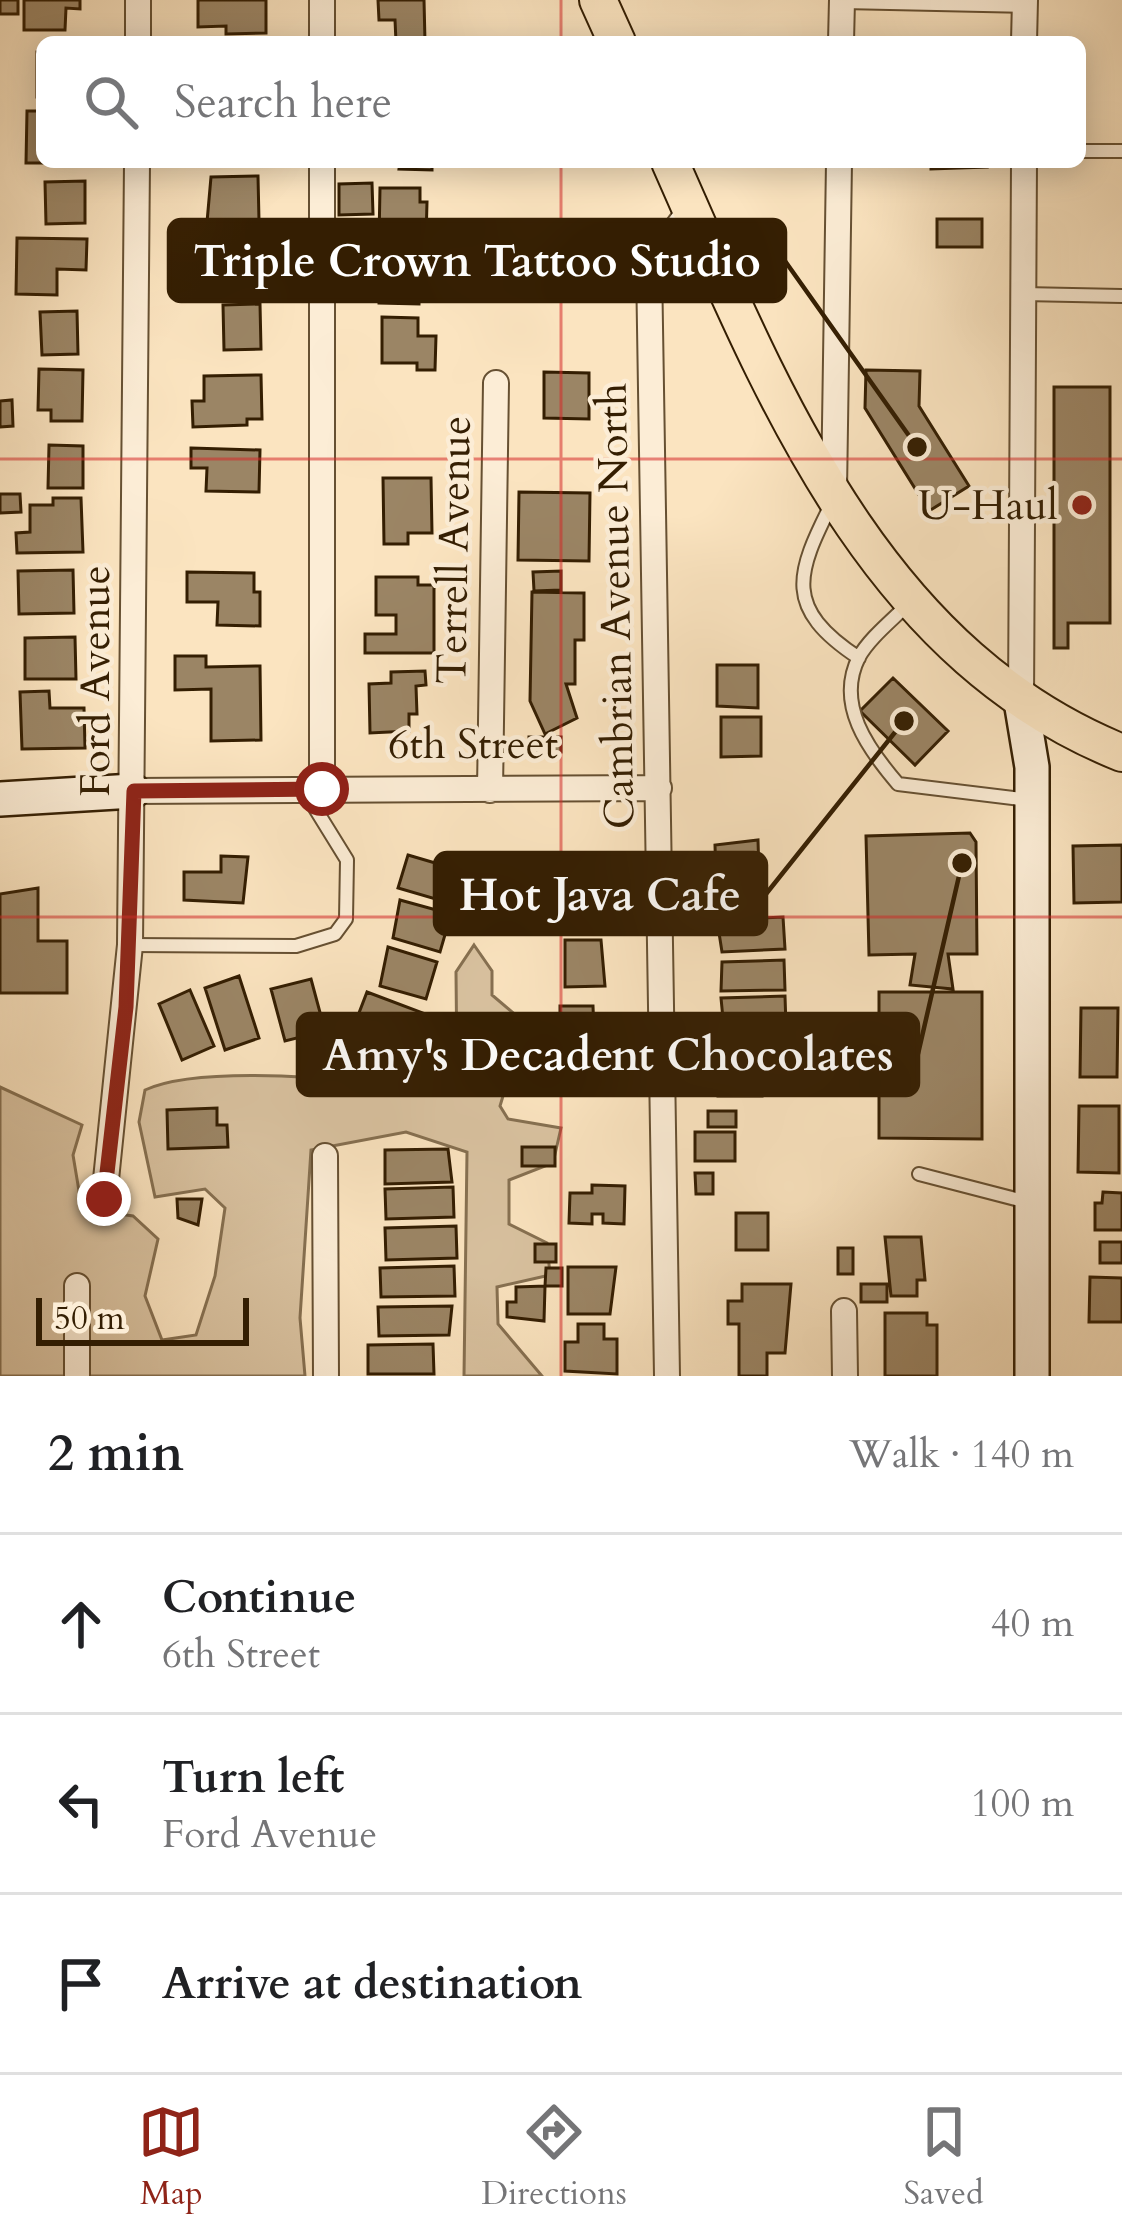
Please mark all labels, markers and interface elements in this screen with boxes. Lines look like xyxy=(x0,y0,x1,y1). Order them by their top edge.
search box xyxy=(36,36,1086,168)
icon: search xyxy=(78,69,144,135)
text: Search here xyxy=(174,72,392,133)
callout: Triple Crown Tattoo Studio xyxy=(169,220,785,301)
text: Triple Crown Tattoo Studio xyxy=(193,231,761,292)
street label: Cambrian Avenue North xyxy=(584,382,648,830)
street label: Terrell Avenue xyxy=(423,415,485,685)
place label: U-Haul xyxy=(918,477,1058,534)
marker: U-Haul xyxy=(1069,492,1095,518)
street label: Ford Avenue xyxy=(67,565,124,797)
street label: 6th Street xyxy=(388,716,558,773)
route start xyxy=(295,762,349,816)
callout: Hot Java Cafe xyxy=(435,853,766,934)
text: Hot Java Cafe xyxy=(459,865,741,926)
callout: Amy's Decadent Chocolates xyxy=(298,1014,918,1095)
text: Amy's Decadent Chocolates xyxy=(322,1025,894,1086)
route end xyxy=(77,1172,131,1226)
scale bar xyxy=(36,1292,249,1345)
text: 50 m xyxy=(54,1296,125,1341)
text: 2 min xyxy=(48,1419,184,1489)
text: Walk · 140 m xyxy=(849,1428,1074,1481)
text: Continue xyxy=(162,1567,356,1628)
icon: ahead xyxy=(48,1591,114,1657)
text: 40 m xyxy=(991,1597,1074,1650)
text: 6th Street xyxy=(162,1628,320,1681)
text: Turn left xyxy=(162,1747,344,1808)
icon: left xyxy=(48,1771,114,1837)
text: 100 m xyxy=(971,1777,1074,1830)
text: Ford Avenue xyxy=(162,1808,377,1861)
icon: arrive xyxy=(48,1951,114,2017)
text: Arrive at destination xyxy=(162,1953,582,2014)
tab: Map xyxy=(138,2099,204,2216)
tab: Directions xyxy=(481,2099,627,2216)
tab: Saved xyxy=(904,2099,984,2216)

